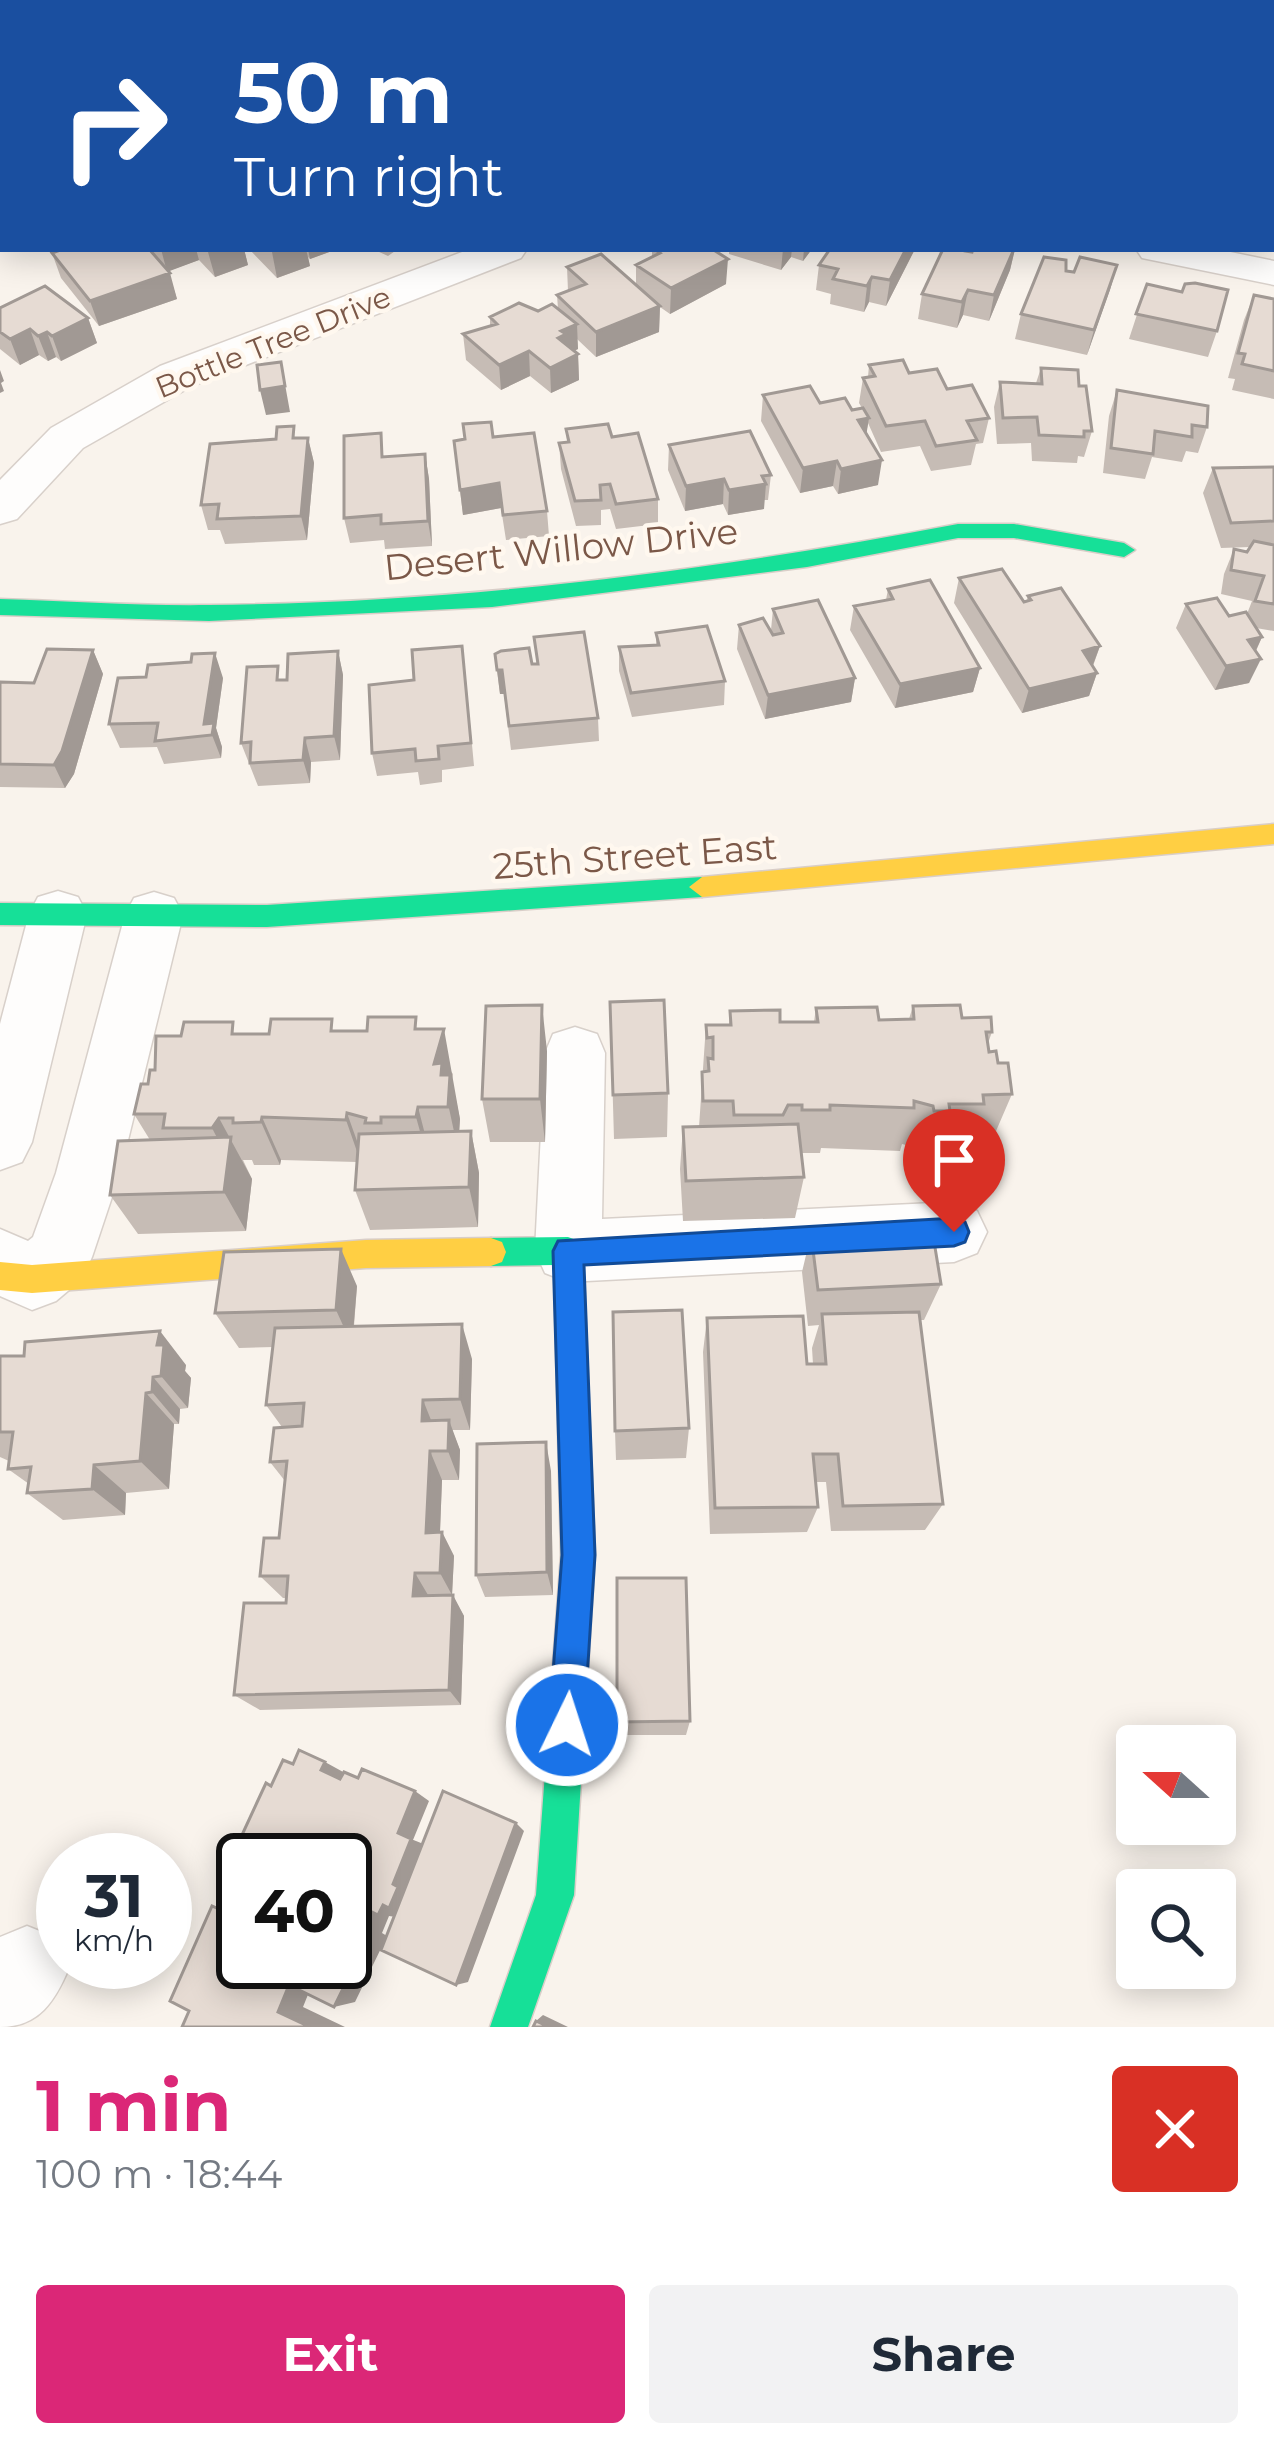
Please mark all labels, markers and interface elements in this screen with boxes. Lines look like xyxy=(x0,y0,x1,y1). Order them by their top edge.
text: 50 m xyxy=(234,42,453,144)
icon: right xyxy=(36,48,192,204)
text: Turn right xyxy=(234,144,504,210)
street label: Bottle Tree Drive xyxy=(150,278,396,406)
street label: Desert Willow Drive xyxy=(382,509,740,589)
street label: 25th Street East xyxy=(491,824,779,888)
pin xyxy=(903,1109,1005,1232)
icon: arrive xyxy=(921,1127,987,1193)
position arrow xyxy=(504,1662,630,1788)
north arrow xyxy=(1116,1725,1236,1845)
map controls xyxy=(1116,1725,1236,1989)
speed limit sign: 40 xyxy=(216,1833,372,1989)
text: 31 xyxy=(84,1859,144,1932)
button: search xyxy=(1116,1869,1236,1989)
text: km/h xyxy=(74,1922,154,1959)
text: 1 min xyxy=(36,2061,232,2149)
button: close xyxy=(1112,2066,1238,2192)
text: 100 m · 18:44 xyxy=(36,2150,282,2198)
button: Exit xyxy=(36,2285,625,2423)
button: Share xyxy=(649,2285,1238,2423)

